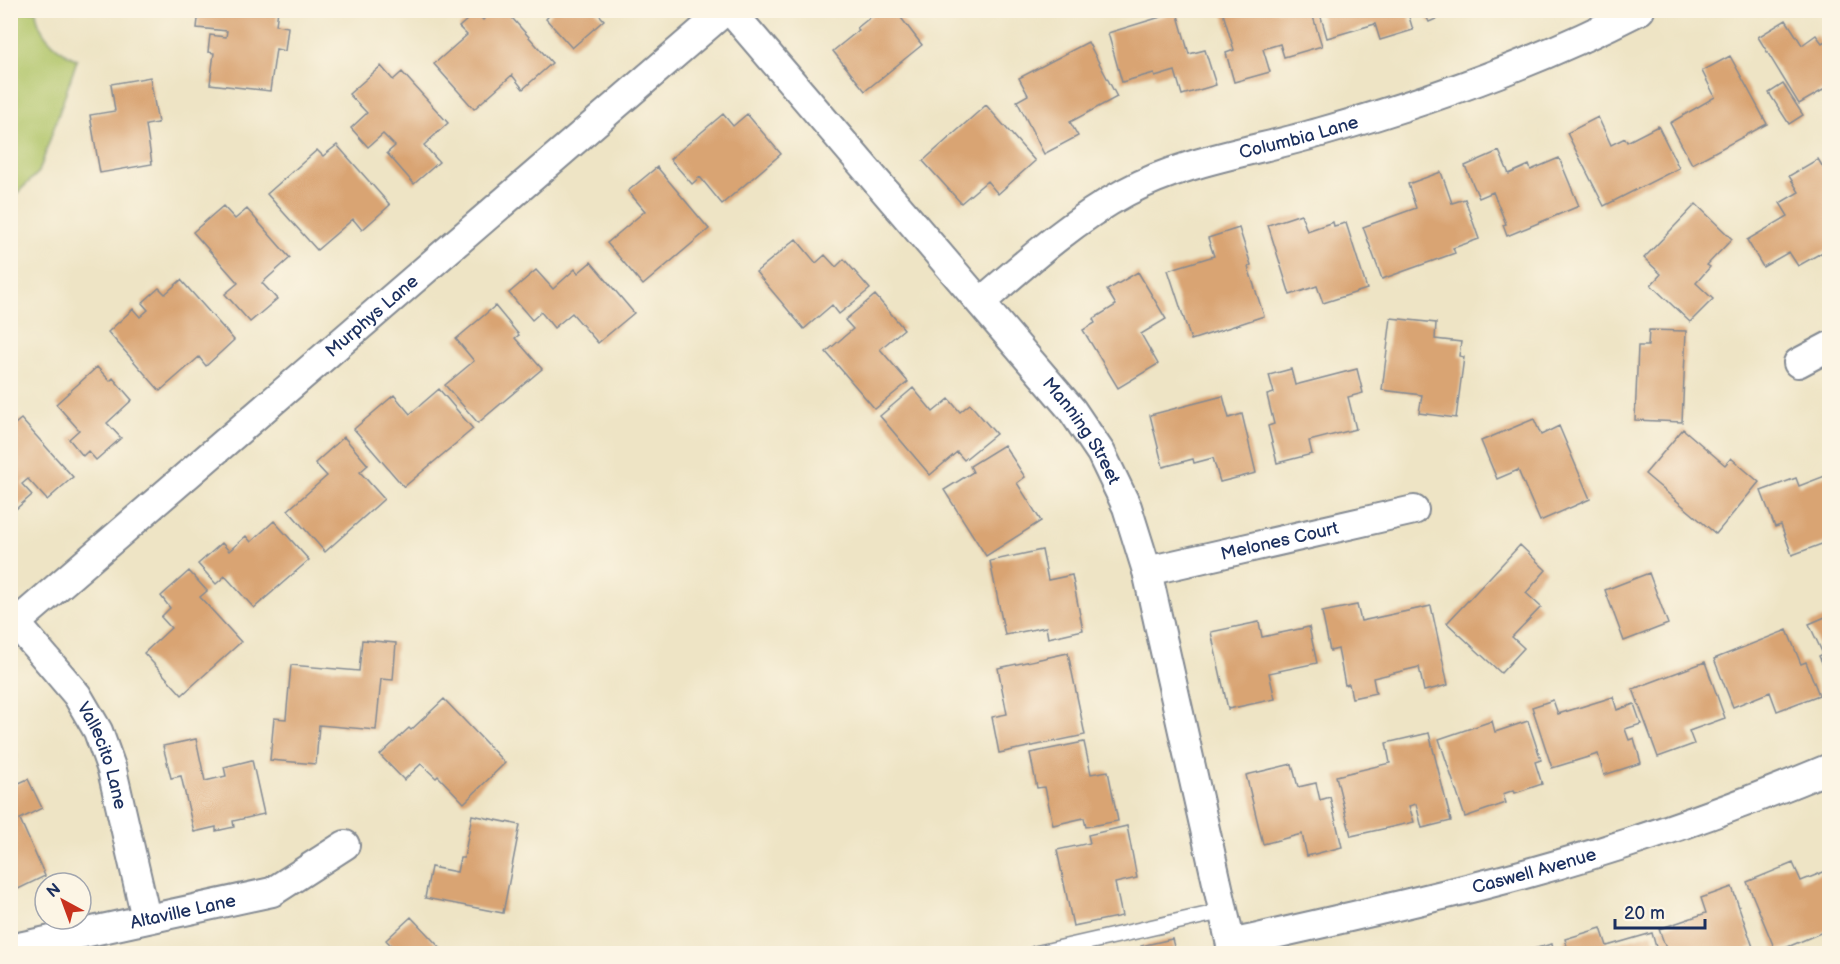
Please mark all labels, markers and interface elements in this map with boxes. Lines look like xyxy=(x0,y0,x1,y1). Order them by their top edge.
street label: Columbia Lane xyxy=(1237,112,1361,163)
street label: Murphys Lane xyxy=(322,270,423,362)
street label: Manning Street xyxy=(1038,373,1125,488)
street label: Melones Court xyxy=(1219,517,1341,565)
street label: Vallecito Lane xyxy=(72,698,131,812)
street label: Caswell Avenue xyxy=(1470,844,1599,898)
north arrow xyxy=(33,871,93,931)
text: N xyxy=(43,880,65,902)
street label: Altaville Lane xyxy=(128,890,238,934)
scale bar xyxy=(1615,892,1705,930)
text: 20 m xyxy=(1624,903,1665,924)

